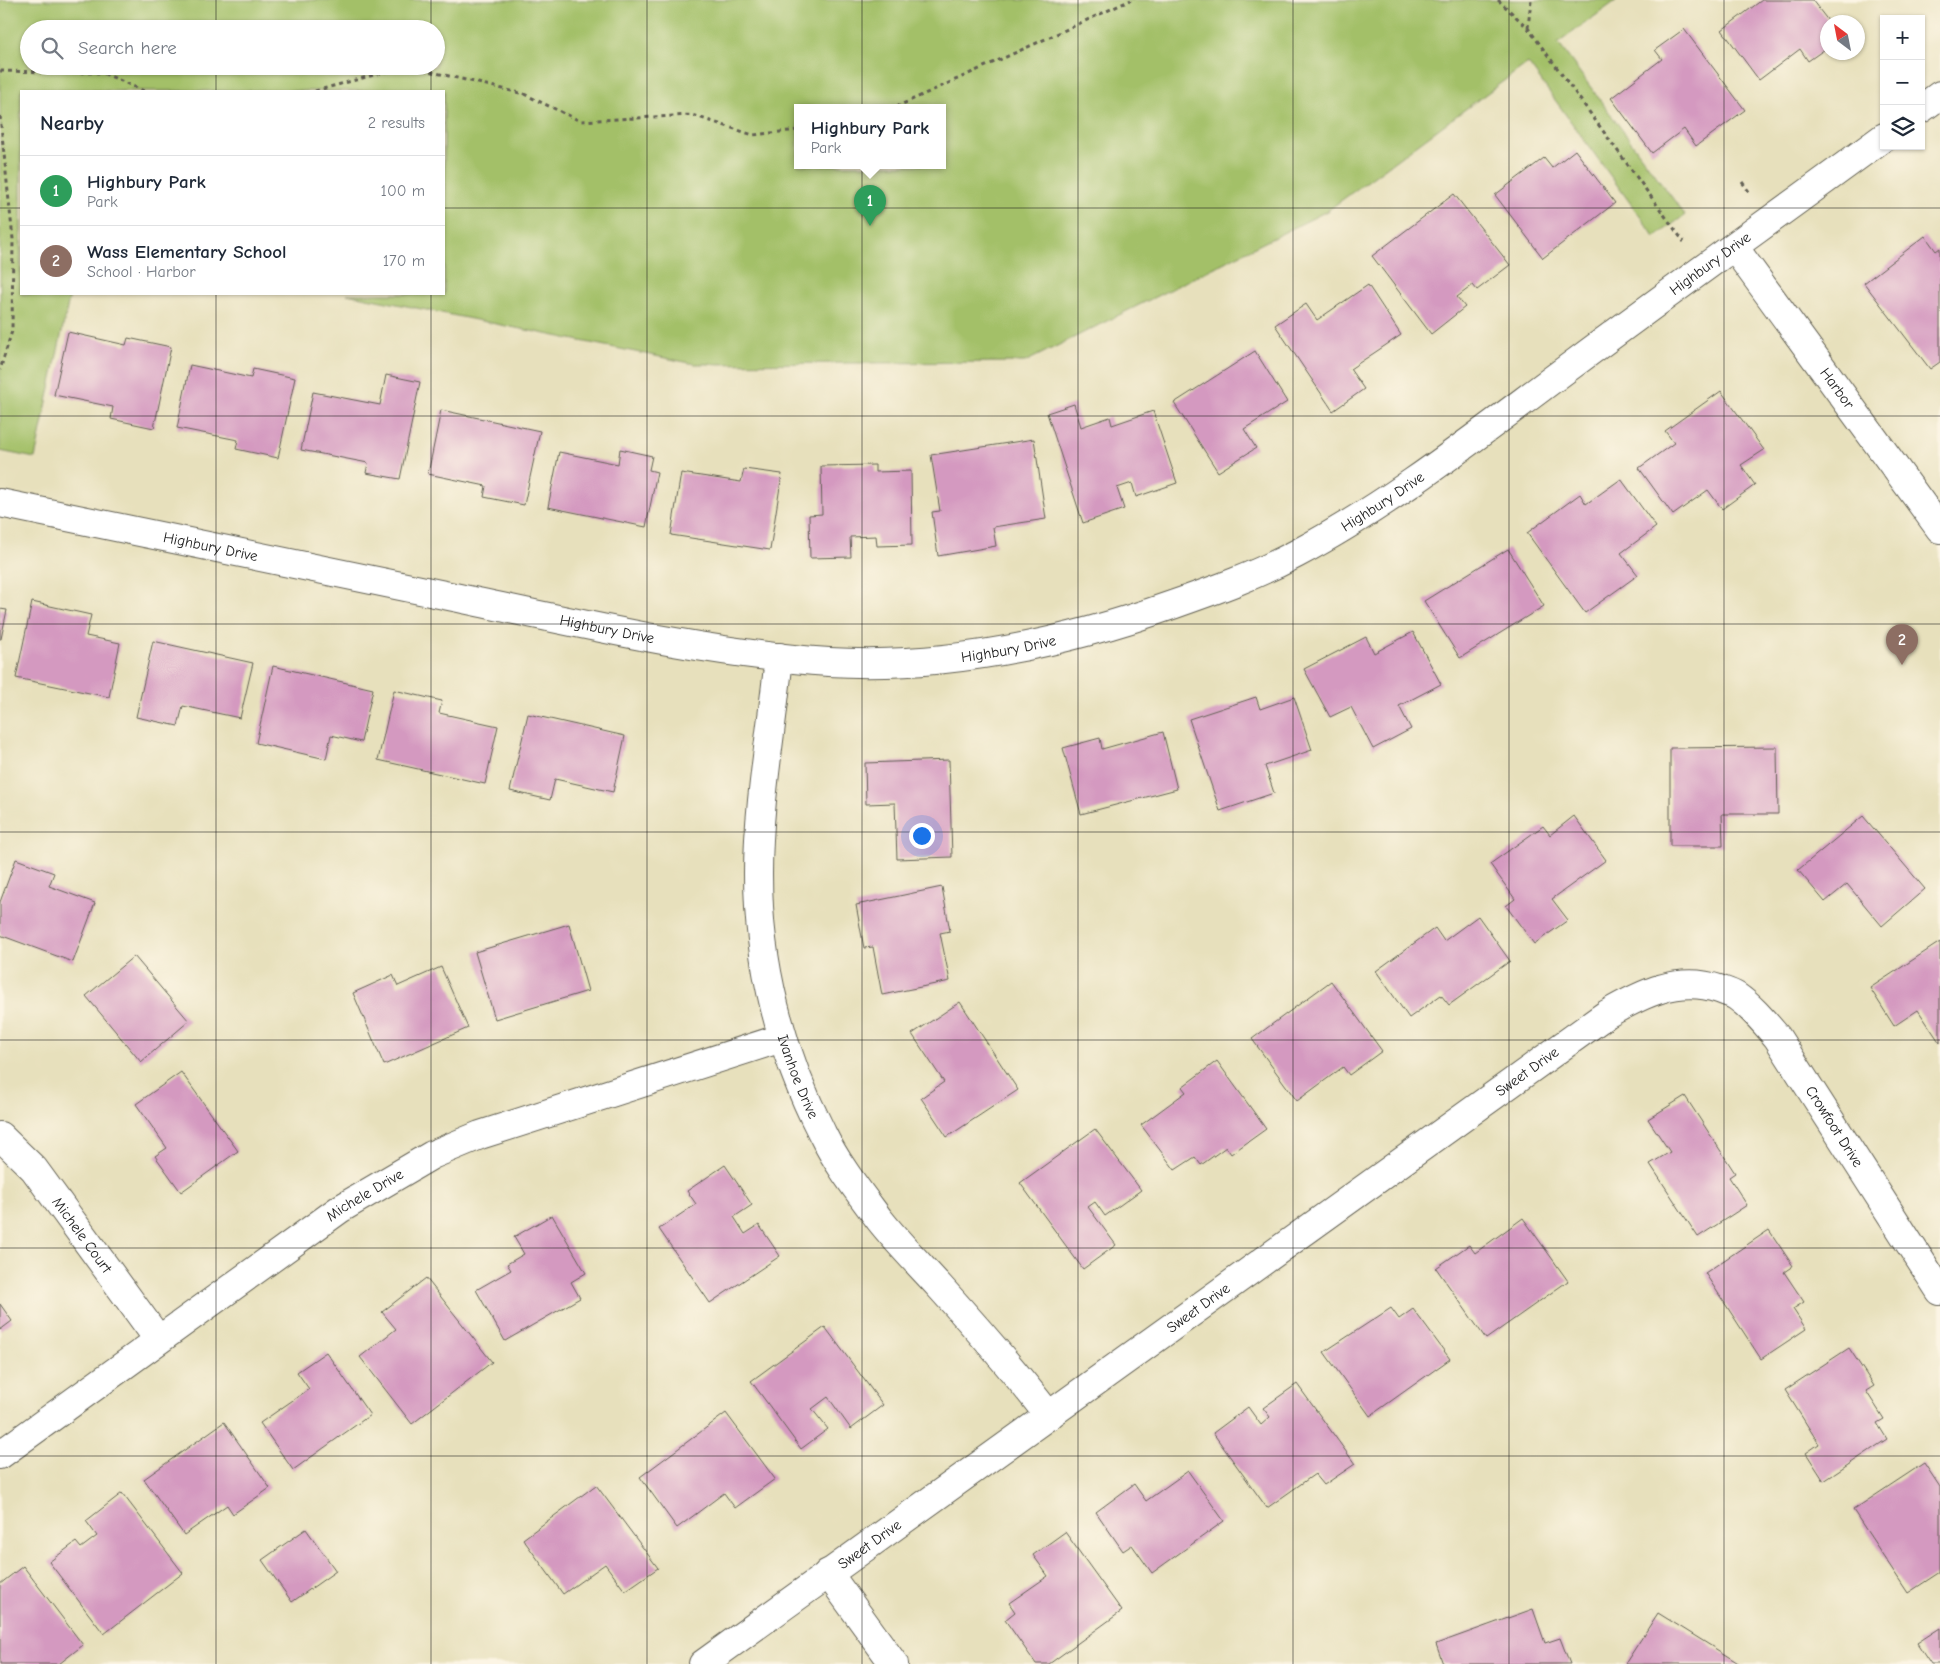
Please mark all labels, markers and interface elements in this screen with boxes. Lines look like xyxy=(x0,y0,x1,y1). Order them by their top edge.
north arrow xyxy=(1820,15,1865,60)
map controls xyxy=(1880,15,1925,150)
button: + xyxy=(1880,15,1925,60)
search box xyxy=(20,20,445,75)
icon: search xyxy=(38,34,66,62)
text: Search here xyxy=(78,37,177,59)
button: − xyxy=(1880,60,1925,105)
popup xyxy=(794,104,946,169)
button: layers xyxy=(1880,105,1925,150)
text: Nearby xyxy=(40,111,104,135)
text: 2 results xyxy=(368,114,425,132)
text: Highbury Park xyxy=(811,117,929,139)
text: Park xyxy=(811,139,841,157)
text: Highbury Park xyxy=(87,171,206,193)
text: 1 xyxy=(53,182,59,200)
text: 100 m xyxy=(381,182,425,200)
pin: 1 xyxy=(854,185,886,226)
text: Park xyxy=(87,193,118,211)
street label: Highbury Drive xyxy=(1666,228,1755,299)
text: Wass Elementary School xyxy=(87,241,287,263)
text: 2 xyxy=(52,252,60,270)
text: 170 m xyxy=(383,252,425,270)
text: School · Harbor xyxy=(87,263,196,281)
street label: Harbor xyxy=(1816,364,1858,412)
street label: Highbury Drive xyxy=(1338,468,1428,535)
street label: Highbury Drive xyxy=(162,528,260,565)
street label: Highbury Drive xyxy=(558,611,656,647)
pin: 2 xyxy=(1886,624,1918,665)
street label: Highbury Drive xyxy=(960,631,1058,666)
your location xyxy=(909,823,935,849)
street label: Ivanhoe Drive xyxy=(774,1032,823,1122)
street label: Sweet Drive xyxy=(1492,1042,1563,1100)
street label: Crowfoot Drive xyxy=(1802,1082,1867,1171)
street label: Michele Drive xyxy=(322,1165,407,1225)
street label: Michele Court xyxy=(48,1193,116,1277)
street label: Sweet Drive xyxy=(1163,1279,1234,1337)
street label: Sweet Drive xyxy=(834,1515,905,1573)

